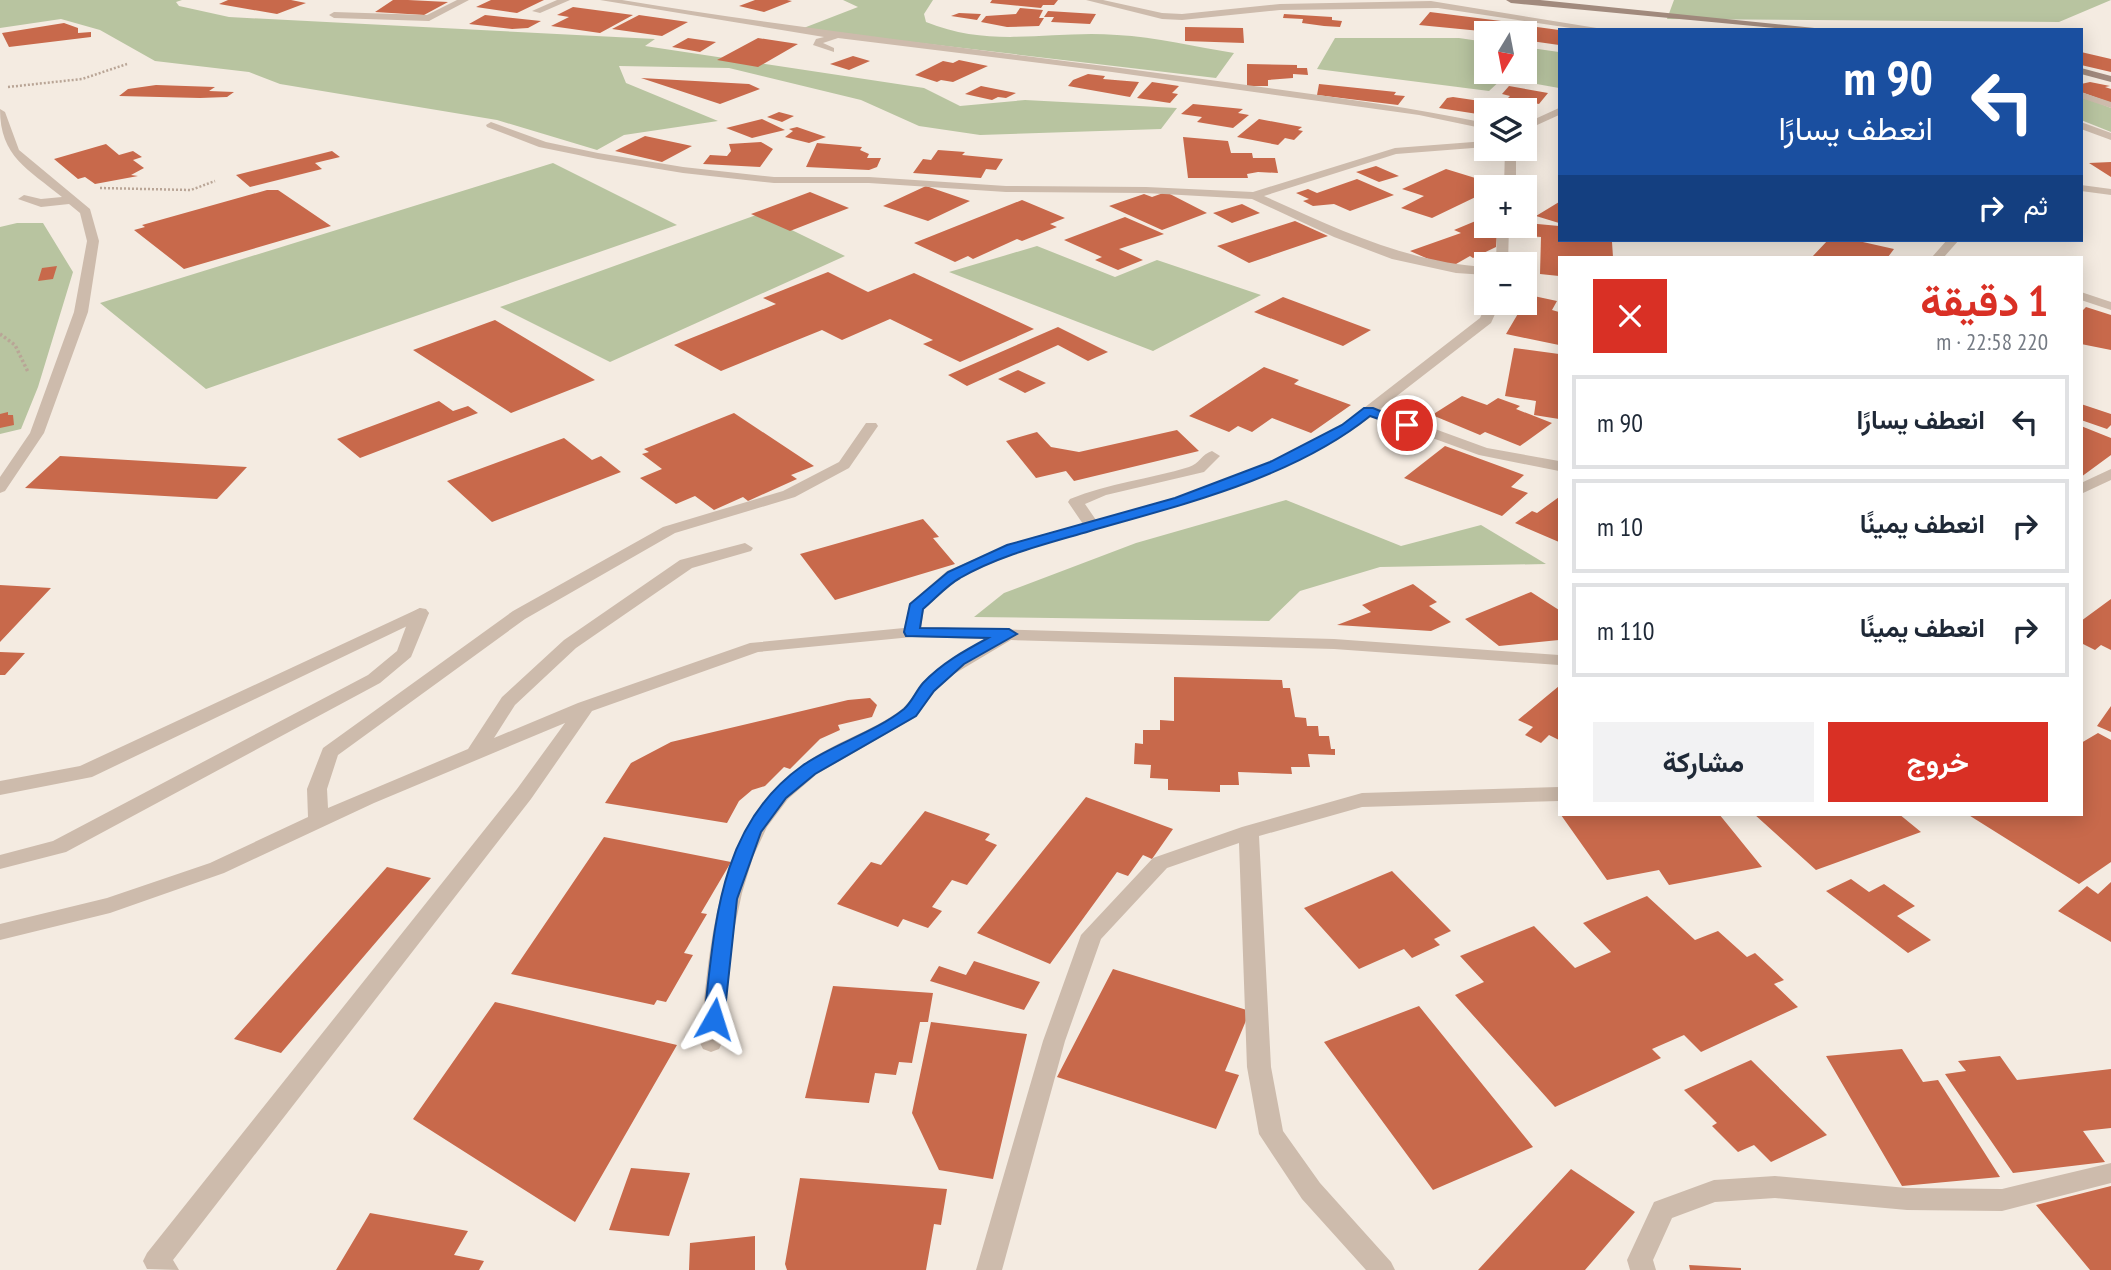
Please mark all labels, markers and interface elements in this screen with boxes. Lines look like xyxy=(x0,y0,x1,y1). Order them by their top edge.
north arrow xyxy=(1474,21,1536,84)
map controls xyxy=(1474,21,1537,315)
text: 90 m xyxy=(1844,45,1933,109)
icon: left xyxy=(1957,56,2048,147)
button: layers xyxy=(1474,98,1537,161)
text: انعطف يسارًا xyxy=(1778,107,1933,149)
button: + xyxy=(1474,175,1537,238)
icon: right xyxy=(1972,189,2010,227)
text: ثم xyxy=(2024,189,2048,222)
button: − xyxy=(1474,252,1537,315)
text: 1 دقيقة xyxy=(1920,273,2048,328)
button: close xyxy=(1593,279,1667,353)
text: 220 m · 22:58 xyxy=(1936,327,2048,356)
pin xyxy=(1377,395,1437,455)
text: انعطف يسارًا xyxy=(1857,403,1985,436)
icon: left xyxy=(2006,403,2044,441)
icon: arrive xyxy=(1388,406,1426,444)
text: 90 m xyxy=(1597,406,1643,439)
text: انعطف يمينًا xyxy=(1860,507,1985,540)
icon: right xyxy=(2006,507,2044,545)
text: 10 m xyxy=(1597,510,1643,543)
text: انعطف يمينًا xyxy=(1860,611,1985,644)
icon: right xyxy=(2006,611,2044,649)
text: 110 m xyxy=(1597,614,1655,647)
button: مشاركة xyxy=(1593,722,1814,802)
button: خروج xyxy=(1828,722,2048,802)
position arrow xyxy=(677,982,751,1056)

